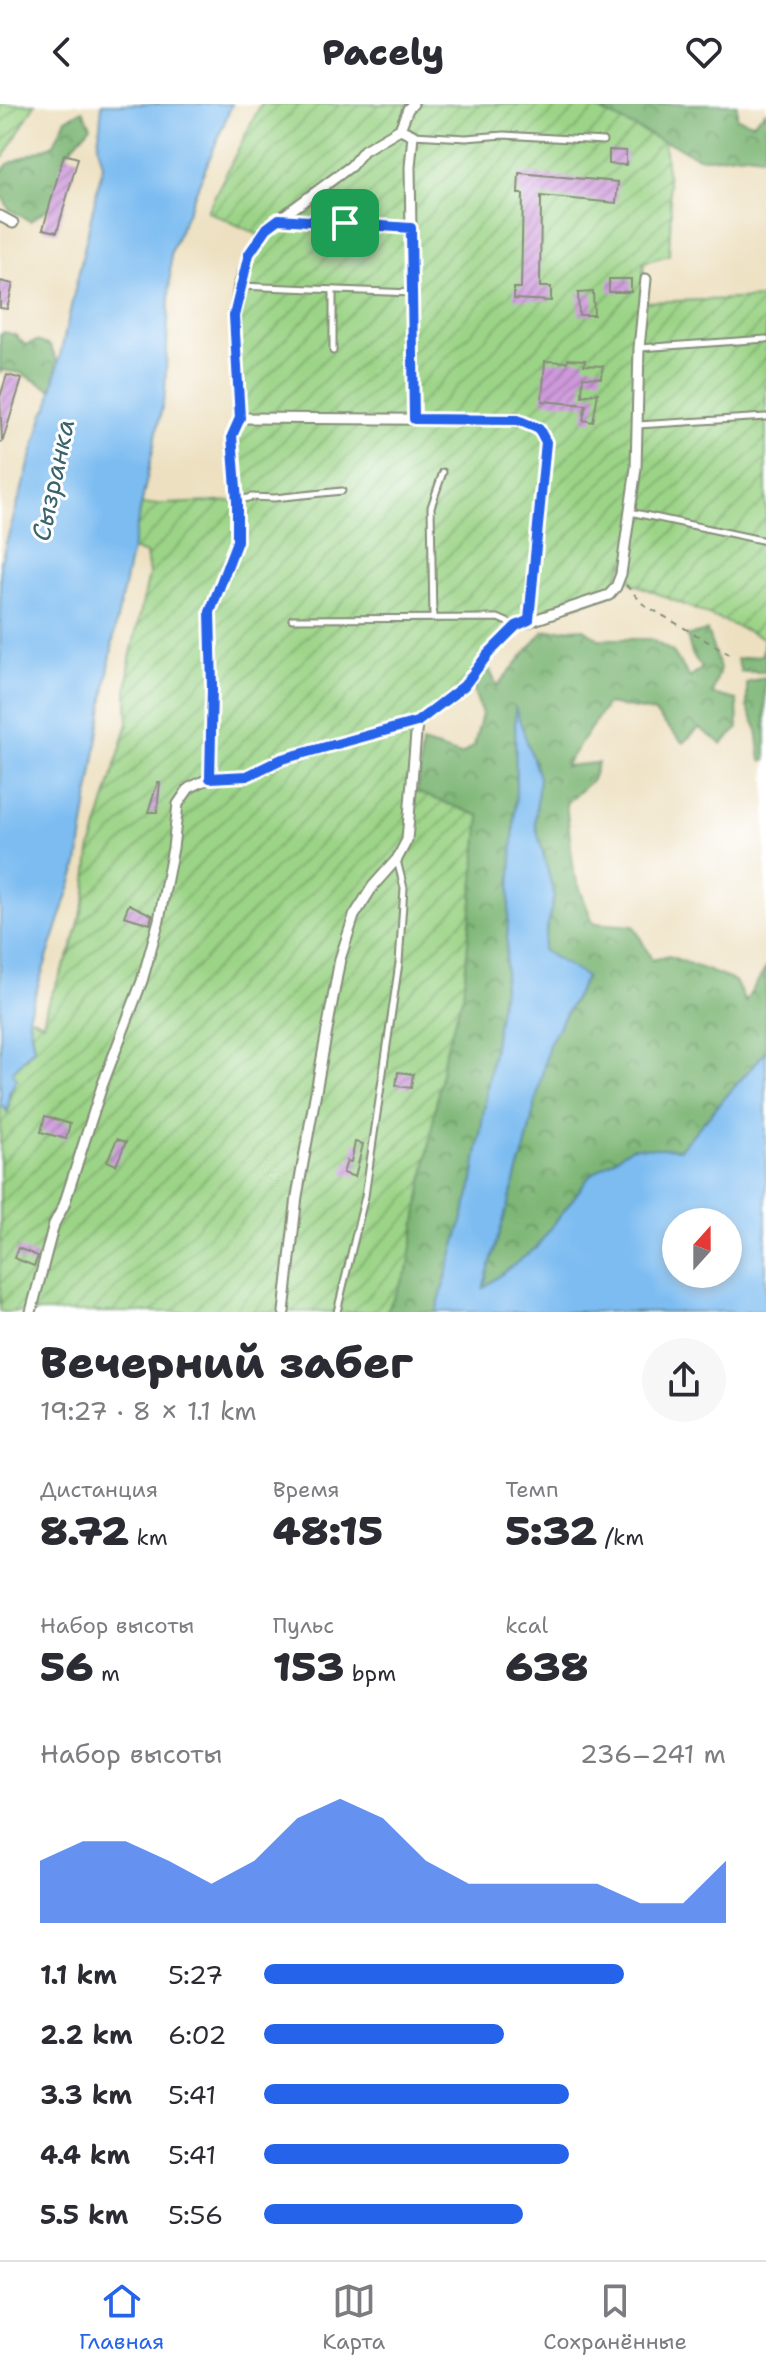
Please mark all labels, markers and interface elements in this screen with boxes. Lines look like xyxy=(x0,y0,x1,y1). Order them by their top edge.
text: Pacely xyxy=(322,28,444,77)
icon: back xyxy=(40,30,84,74)
icon: heart xyxy=(682,30,726,74)
pin xyxy=(311,189,379,257)
icon: arrive xyxy=(323,201,367,245)
water label: Сызранка xyxy=(22,416,83,544)
north arrow xyxy=(662,1208,742,1288)
map controls xyxy=(662,1208,742,1288)
text: Вечерний забег xyxy=(40,1333,413,1392)
button: share xyxy=(642,1338,726,1422)
text: 19:27 · 8 × 1.1 km xyxy=(40,1393,257,1428)
text: Дистанция xyxy=(40,1475,158,1504)
text: Время xyxy=(273,1475,340,1504)
text: Темп xyxy=(505,1475,559,1504)
text: 8.72 xyxy=(40,1504,129,1558)
text: 48:15 xyxy=(273,1504,383,1558)
text: 5:32 xyxy=(505,1504,597,1558)
text: km xyxy=(129,1523,168,1552)
text: /km xyxy=(597,1523,644,1552)
text: Набор высоты xyxy=(40,1611,194,1640)
text: Пульс xyxy=(273,1611,334,1640)
text: kcal xyxy=(505,1611,548,1640)
text: 56 xyxy=(40,1640,93,1694)
text: 153 xyxy=(273,1640,344,1694)
text: 638 xyxy=(505,1640,589,1694)
text: m xyxy=(93,1659,120,1688)
text: bpm xyxy=(344,1659,396,1688)
text: Набор высоты xyxy=(40,1736,222,1771)
text: 236–241 m xyxy=(580,1736,726,1771)
text: 1.1 km xyxy=(40,1957,117,1992)
text: 5:27 xyxy=(168,1957,223,1992)
text: 2.2 km xyxy=(40,2017,133,2052)
text: 6:02 xyxy=(168,2017,226,2052)
text: 3.3 km xyxy=(40,2077,132,2112)
text: 5:41 xyxy=(168,2077,216,2112)
text: 4.4 km xyxy=(40,2137,130,2172)
text: 5:41 xyxy=(168,2137,216,2172)
text: 5.5 km xyxy=(40,2197,128,2232)
text: 5:56 xyxy=(168,2197,223,2232)
tab: Главная xyxy=(79,2279,164,2356)
tab: Карта xyxy=(322,2279,385,2356)
tab: Сохранённые xyxy=(543,2279,687,2356)

